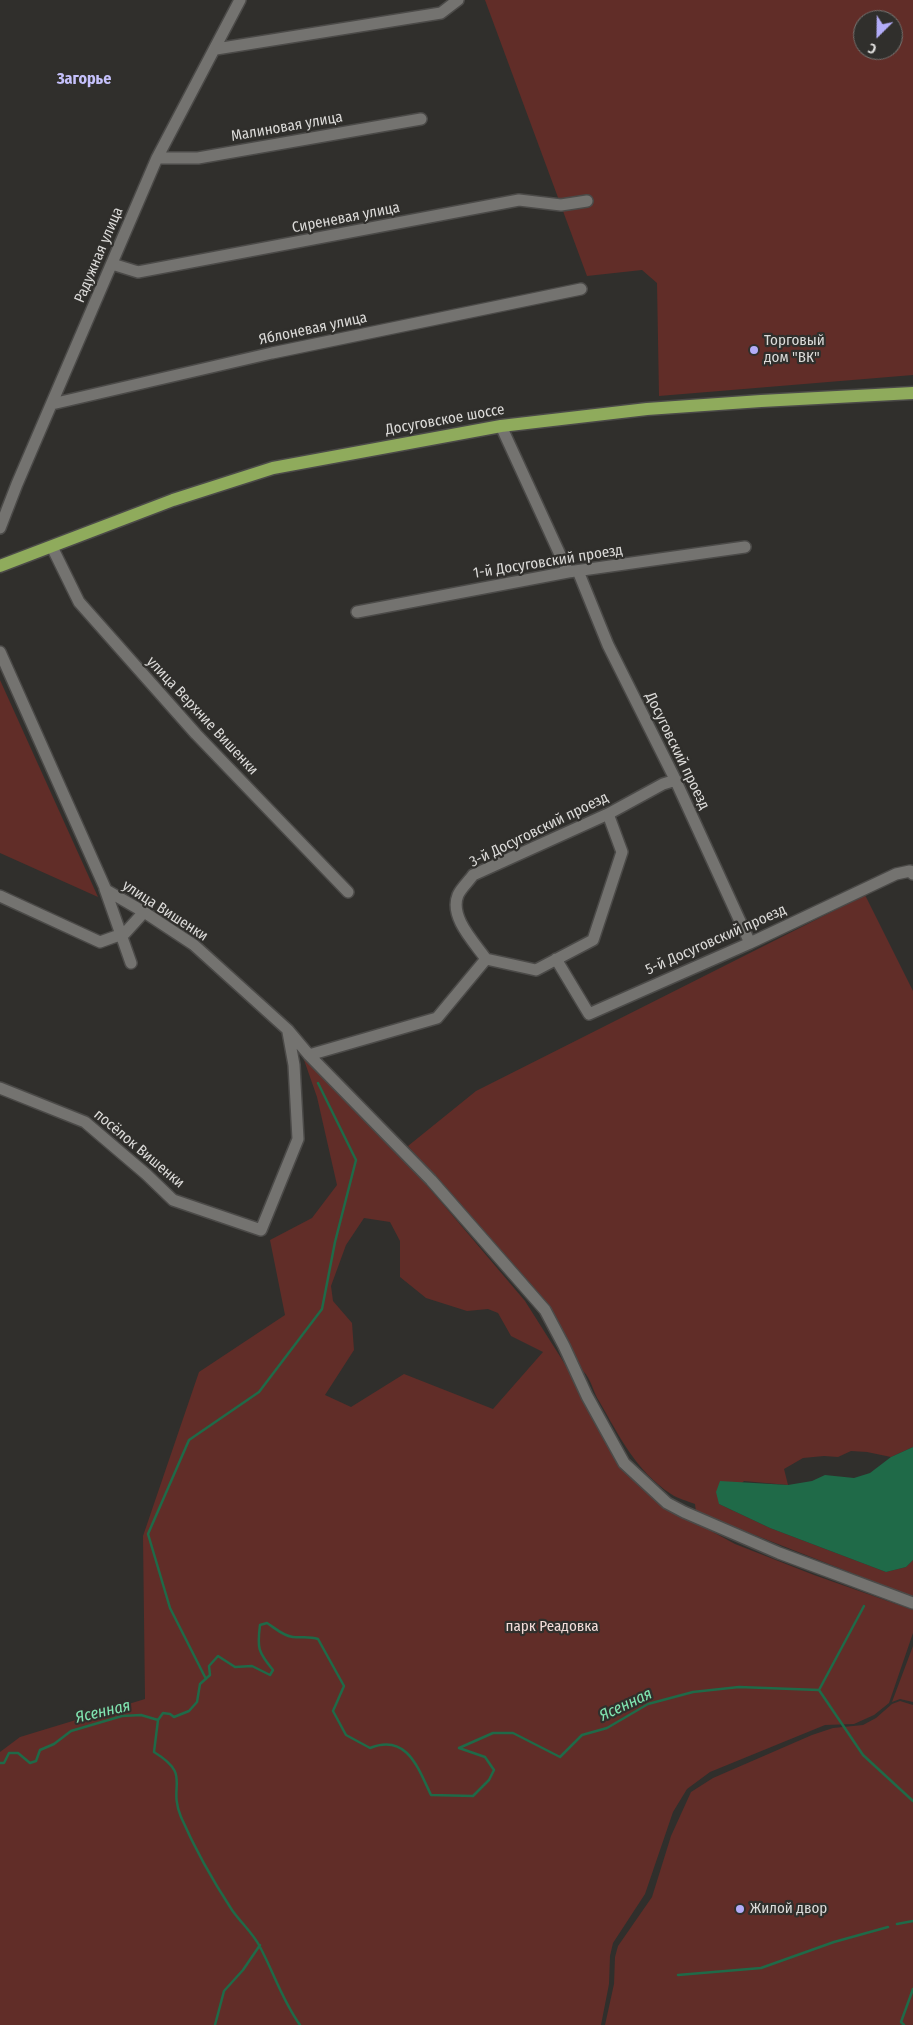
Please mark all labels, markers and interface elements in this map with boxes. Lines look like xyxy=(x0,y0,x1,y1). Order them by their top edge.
north arrow xyxy=(853,10,903,60)
text: С xyxy=(866,39,879,58)
district label: Загорье xyxy=(57,70,111,90)
street label: Малиновая улица xyxy=(230,108,344,146)
street label: Сиреневая улица xyxy=(291,199,401,237)
street label: Радужная улица xyxy=(71,204,127,306)
street label: Яблоневая улица xyxy=(257,309,369,349)
place label: Торговый дом "ВК" xyxy=(764,332,825,367)
marker: Торговый дом "ВК" xyxy=(748,344,760,356)
street label: Досуговское шоссе xyxy=(384,401,506,439)
street label: 1-й Досуговский проезд xyxy=(472,541,624,583)
street label: улица Верхние Вишенки xyxy=(142,653,262,779)
street label: Досуговский проезд xyxy=(641,689,713,813)
street label: 3-й Досуговский проезд xyxy=(467,789,611,871)
street label: улица Вишенки xyxy=(119,877,211,945)
street label: 5-й Досуговский проезд xyxy=(643,901,789,979)
street label: посёлок Вишенки xyxy=(90,1106,188,1192)
park label: парк Реадовка xyxy=(506,1618,598,1636)
water label: Ясенная xyxy=(597,1684,655,1726)
water label: Ясенная xyxy=(74,1696,132,1728)
place label: Жилой двор xyxy=(750,1900,827,1918)
marker: Жилой двор xyxy=(734,1903,746,1915)

